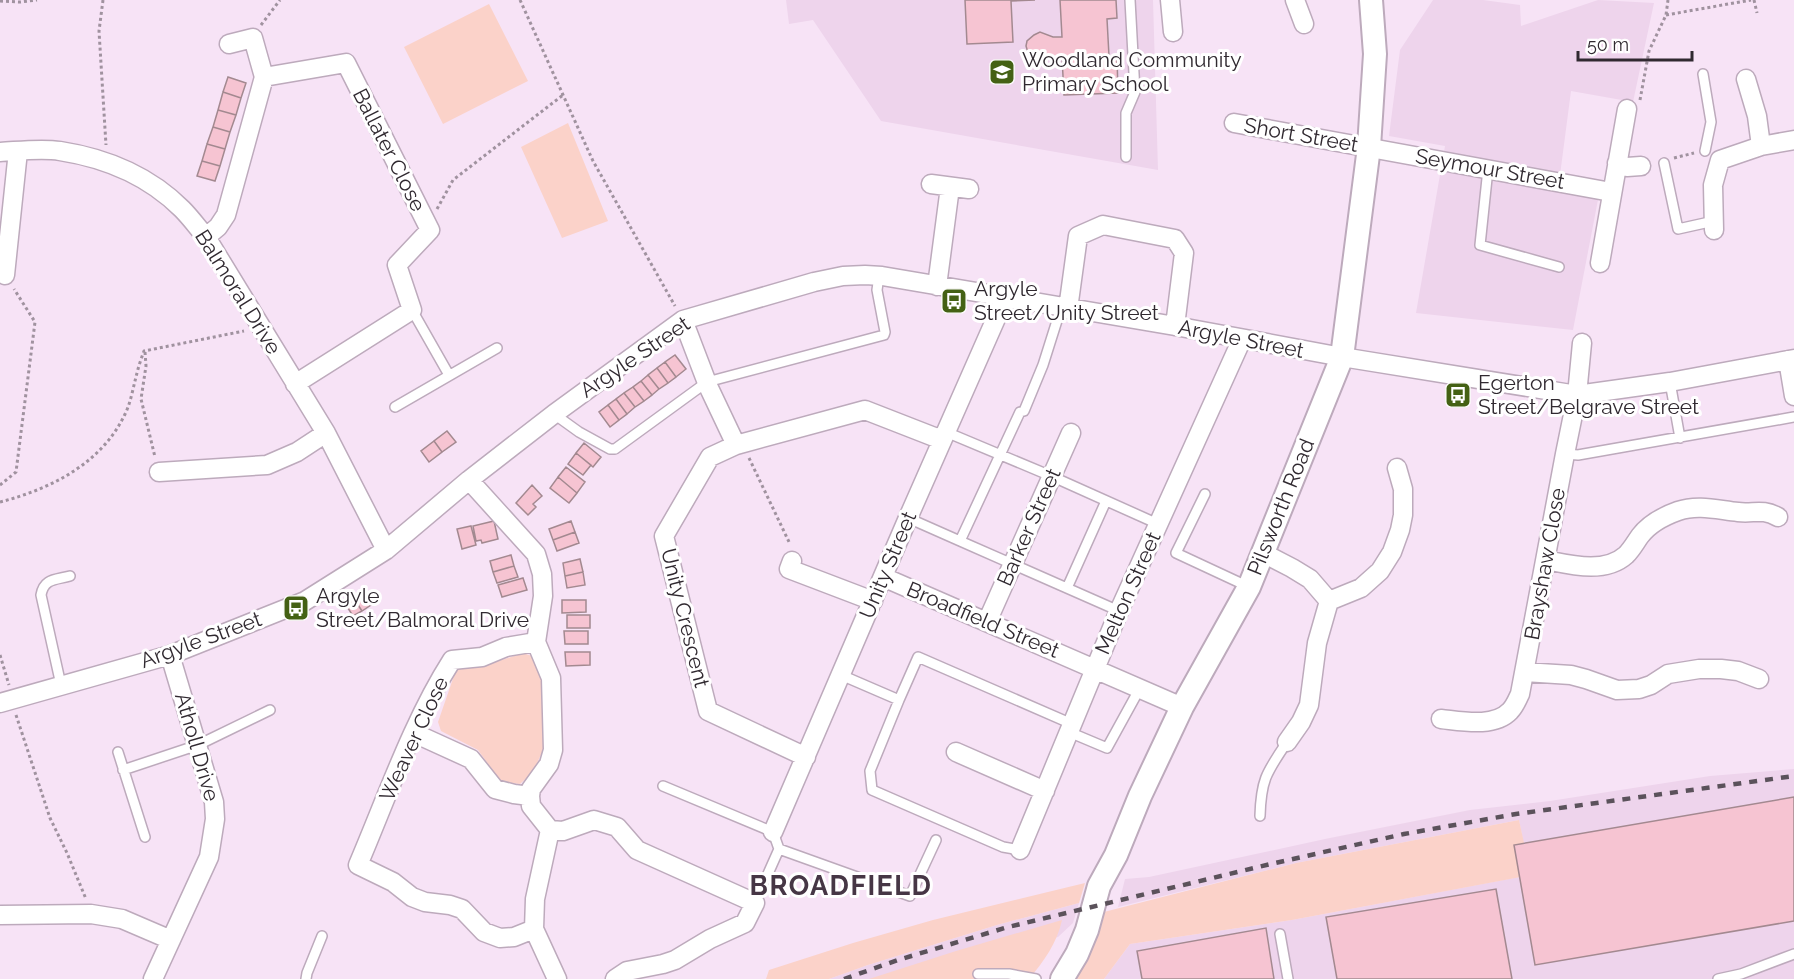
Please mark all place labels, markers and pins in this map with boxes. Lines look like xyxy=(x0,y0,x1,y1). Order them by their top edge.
place label: Woodland Community Primary School xyxy=(1022,47,1242,96)
school or university icon: Woodland Community Primary School xyxy=(987,57,1017,87)
place label: Argyle Street/Unity Street xyxy=(974,276,1159,325)
bus stop icon: Argyle Street/Unity Street xyxy=(939,286,969,316)
place label: Egerton Street/Belgrave Street xyxy=(1478,370,1699,419)
bus stop icon: Egerton Street/Belgrave Street xyxy=(1443,380,1473,410)
place label: Argyle Street/Balmoral Drive xyxy=(316,583,529,632)
bus stop icon: Argyle Street/Balmoral Drive xyxy=(281,593,311,623)

